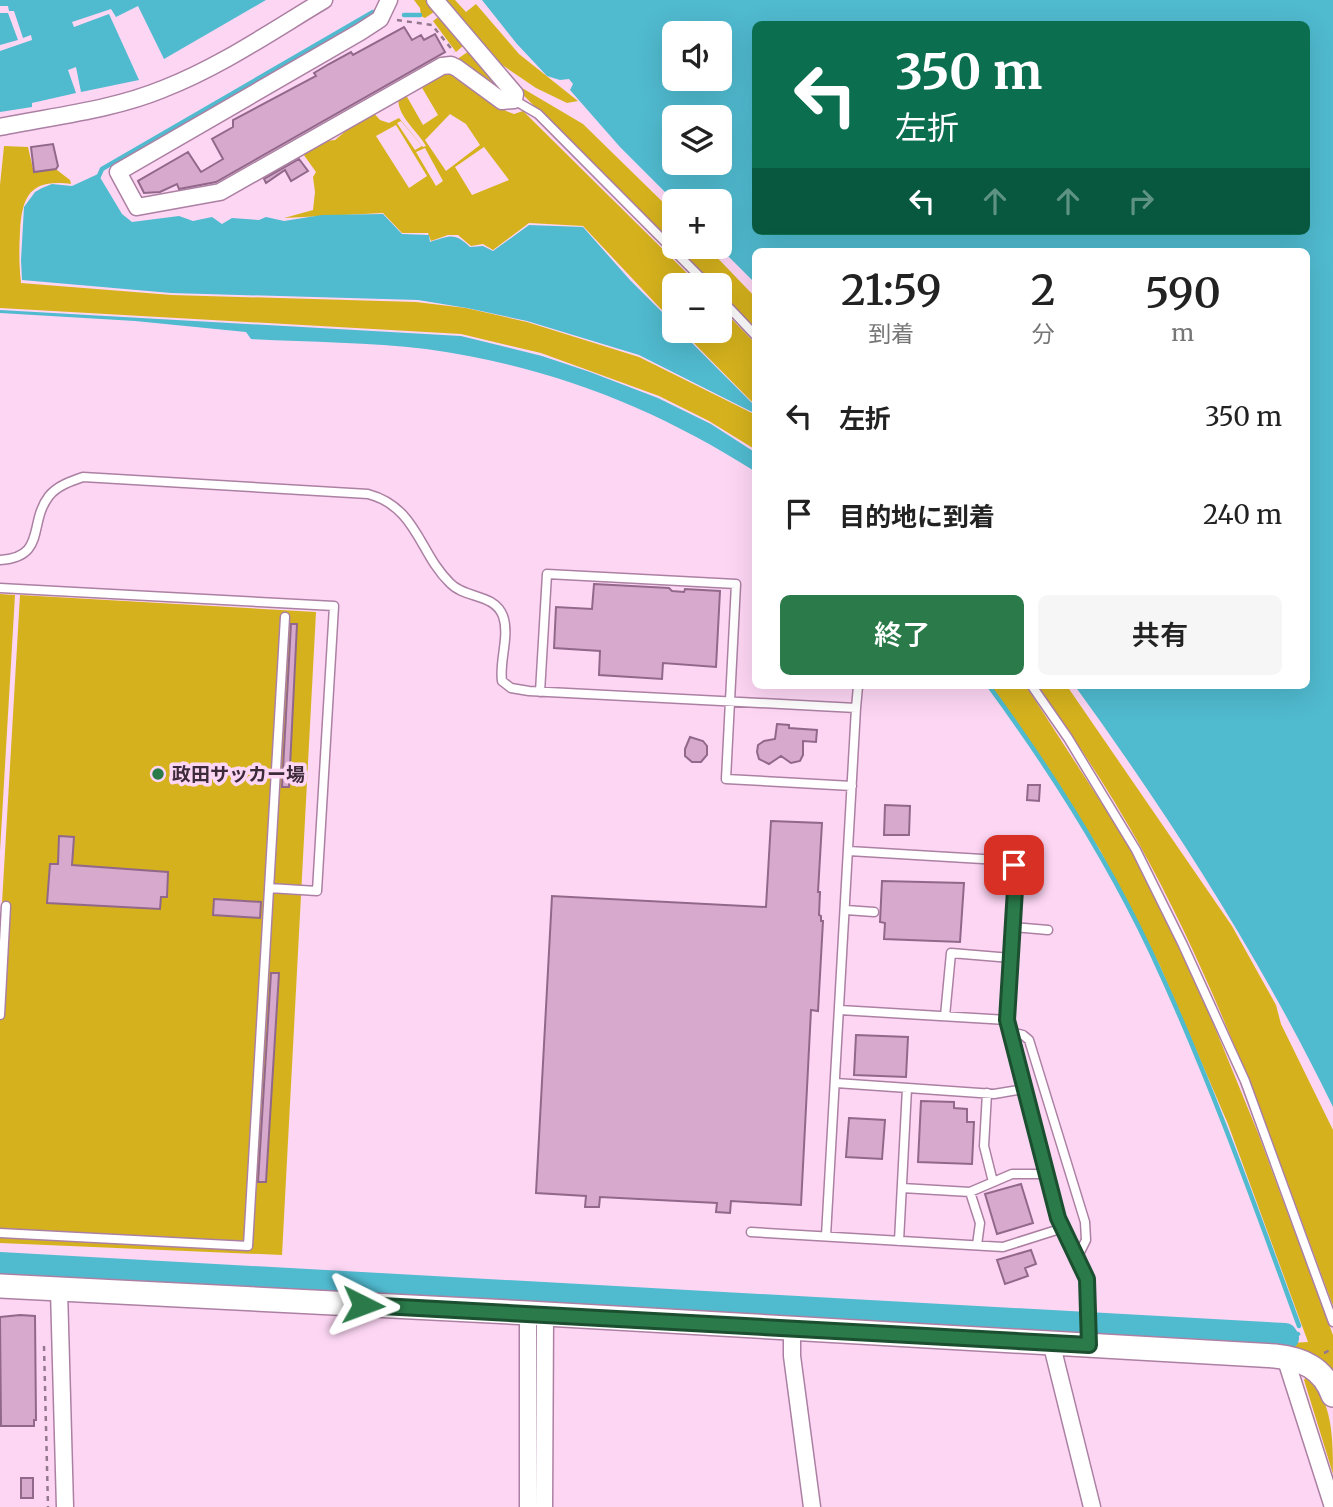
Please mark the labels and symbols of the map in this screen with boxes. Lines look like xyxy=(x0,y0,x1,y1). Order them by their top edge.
place label: 政田サッカー場 xyxy=(172,762,305,786)
marker: 政田サッカー場 xyxy=(150,766,166,782)
pin xyxy=(984,835,1044,895)
position arrow xyxy=(326,1268,400,1342)

